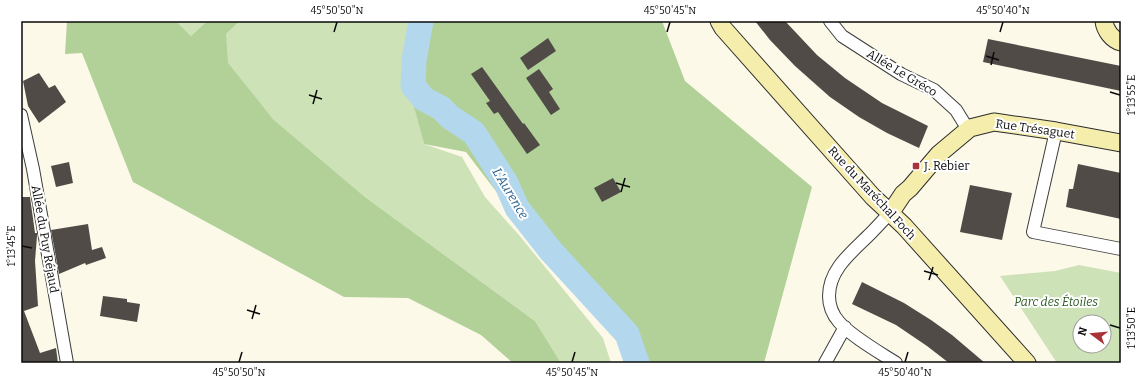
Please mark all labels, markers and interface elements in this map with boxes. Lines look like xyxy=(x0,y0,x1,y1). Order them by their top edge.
text: 45°50'50"N xyxy=(310,5,364,17)
text: 45°50'45"N xyxy=(644,5,696,17)
text: 45°50'40"N xyxy=(976,5,1030,17)
street label: Allée Le Gréco xyxy=(864,47,940,100)
text: 1°13'55"E xyxy=(1126,75,1138,115)
street label: Rue Trésaguet xyxy=(995,117,1076,142)
street label: Rue du Maréchal Foch xyxy=(825,144,919,243)
place label: J. Rebier xyxy=(923,159,970,173)
marker: J. Rebier xyxy=(911,161,921,171)
water label: L'Aurence xyxy=(489,165,532,222)
street label: Allée du Puy Réjaud xyxy=(29,184,61,294)
text: 1°13'45"E xyxy=(6,225,18,267)
park label: Parc des Étoiles xyxy=(1014,294,1098,309)
text: 1°13'50"E xyxy=(1126,307,1138,349)
north arrow xyxy=(1072,314,1112,354)
text: N xyxy=(1075,325,1090,337)
text: 45°50'50"N xyxy=(212,367,266,379)
text: 45°50'45"N xyxy=(546,367,598,379)
text: 45°50'40"N xyxy=(878,367,932,379)

